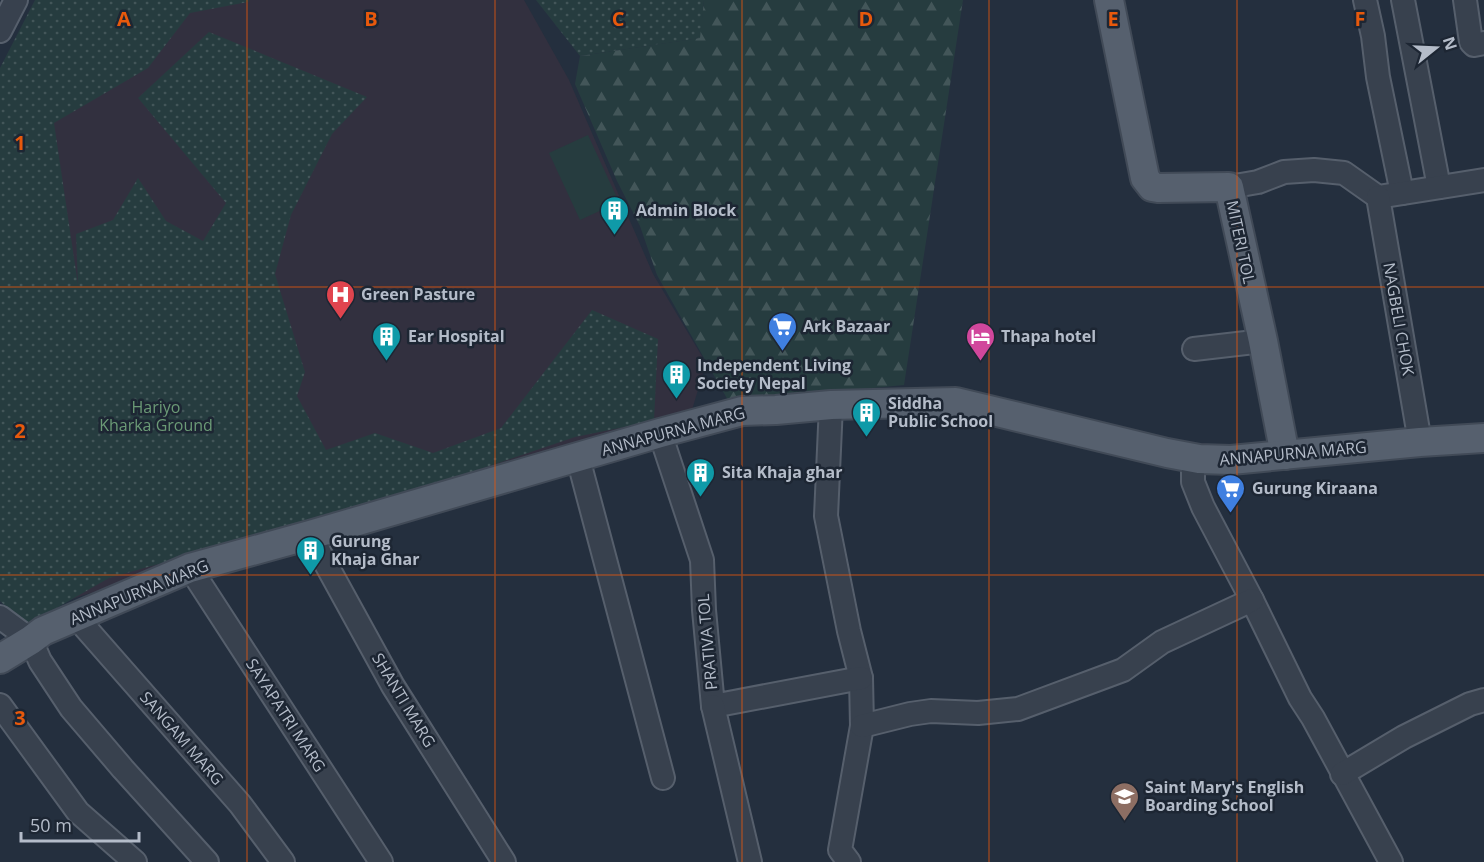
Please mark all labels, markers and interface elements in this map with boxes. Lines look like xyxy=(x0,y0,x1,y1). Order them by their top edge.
text: A xyxy=(117,5,131,32)
text: B xyxy=(364,5,378,32)
text: C xyxy=(612,5,625,32)
text: D xyxy=(859,5,873,32)
text: E xyxy=(1107,5,1119,32)
text: F xyxy=(1355,5,1365,32)
north arrow xyxy=(1406,18,1466,78)
text: N xyxy=(1438,34,1463,53)
text: 1 xyxy=(14,129,26,156)
building icon: Admin Block xyxy=(599,194,631,236)
street label: MITERI TOL xyxy=(1221,198,1261,286)
place label: Admin Block xyxy=(636,199,736,221)
street label: NAGBELI CHOK xyxy=(1378,261,1420,377)
hospital icon: Green Pasture xyxy=(324,278,356,320)
place label: Green Pasture xyxy=(361,283,475,305)
supermarket icon: Ark Bazaar xyxy=(766,310,798,352)
place label: Ark Bazaar xyxy=(803,315,890,337)
building icon: Ear Hospital xyxy=(371,320,403,362)
hotel icon: Thapa hotel xyxy=(964,320,996,362)
place label: Ear Hospital xyxy=(408,325,505,347)
place label: Thapa hotel xyxy=(1001,325,1096,347)
place label: Independent Living Society Nepal xyxy=(697,354,851,394)
building icon: Independent Living Society Nepal xyxy=(660,358,692,400)
place label: Siddha Public School xyxy=(888,392,993,432)
park label: Hariyo Kharka Ground xyxy=(99,396,213,436)
building icon: Siddha Public School xyxy=(851,396,883,438)
street label: ANNAPURNA MARG xyxy=(599,401,747,461)
text: 2 xyxy=(14,417,26,444)
street label: ANNAPURNA MARG xyxy=(1218,436,1368,470)
building icon: Sita Khaja ghar xyxy=(685,456,717,498)
place label: Sita Khaja ghar xyxy=(722,461,842,483)
supermarket icon: Gurung Kiraana xyxy=(1215,472,1247,514)
place label: Gurung Kiraana xyxy=(1252,477,1378,499)
place label: Gurung Khaja Ghar xyxy=(331,530,420,570)
building icon: Gurung Khaja Ghar xyxy=(294,534,326,576)
street label: ANNAPURNA MARG xyxy=(66,554,212,630)
street label: PRATIVA TOL xyxy=(692,593,722,691)
street label: SHANTI MARG xyxy=(367,649,441,751)
street label: SAYAPATRI MARG xyxy=(241,654,331,776)
street label: SANGAM MARG xyxy=(135,687,229,789)
text: 3 xyxy=(14,704,26,731)
place label: Saint Mary's English Boarding School xyxy=(1145,776,1304,816)
school or university icon: Saint Mary's English Boarding School xyxy=(1108,780,1140,822)
scale bar xyxy=(21,805,140,843)
text: 50 m xyxy=(30,813,72,837)

